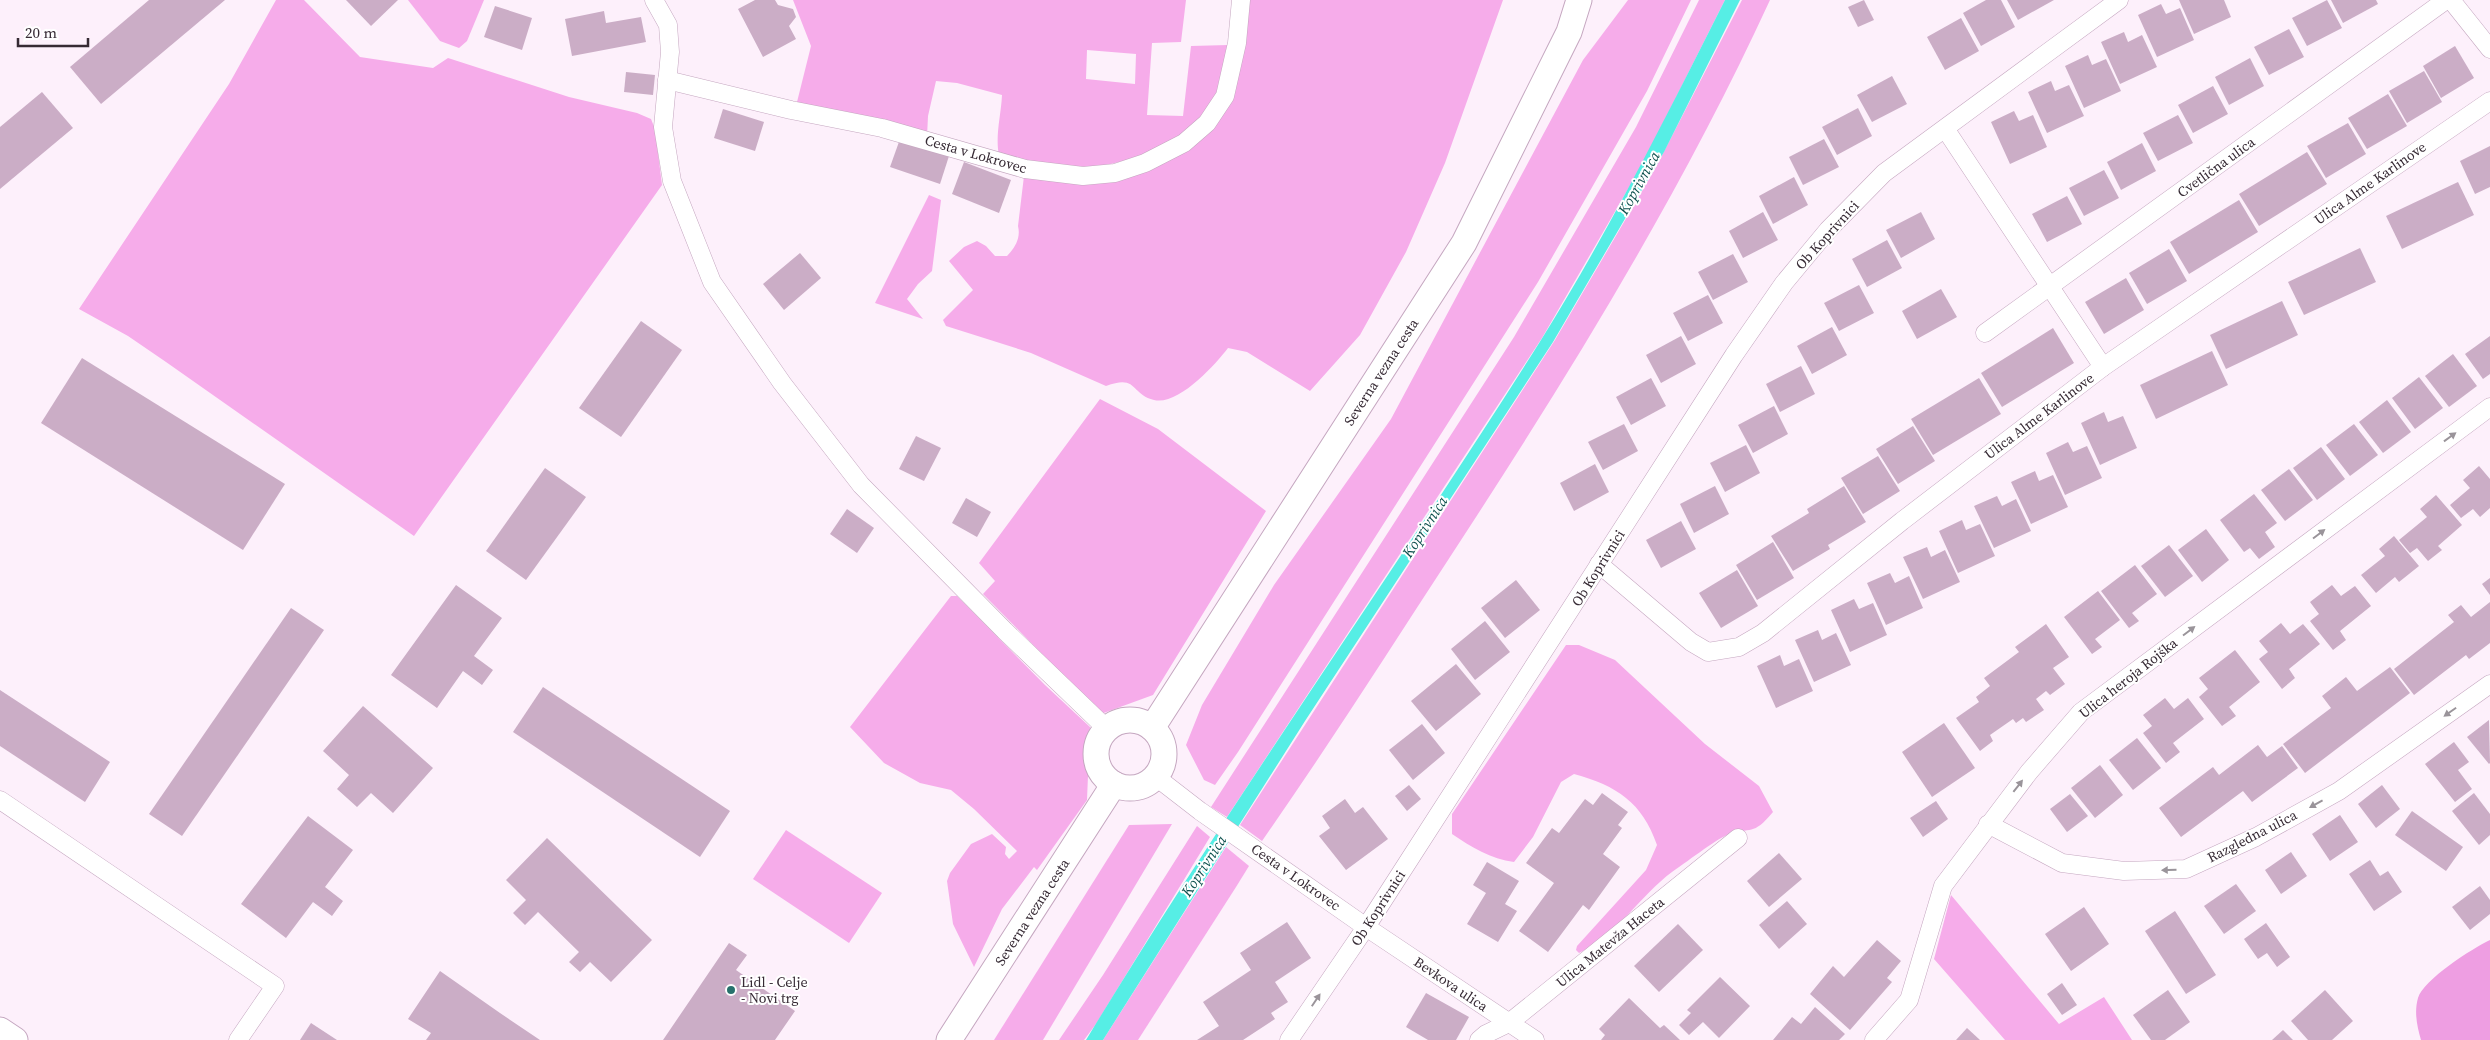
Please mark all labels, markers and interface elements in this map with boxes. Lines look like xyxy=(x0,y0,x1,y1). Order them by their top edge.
scale bar xyxy=(18,15,88,47)
text: 20 m xyxy=(25,22,57,43)
street label: Cesta v Lokrovec xyxy=(923,130,1029,178)
street label: Cvetlična ulica xyxy=(2173,131,2260,202)
street label: Ulica Alme Karlinove xyxy=(2310,137,2430,229)
water label: Koprivnica xyxy=(1612,147,1665,219)
street label: Ob Koprivnici xyxy=(1791,196,1863,274)
street label: Severna vezna cesta xyxy=(1339,314,1424,429)
street label: Ulica Alme Karlinove xyxy=(1980,368,2098,464)
one-way arrow xyxy=(2443,431,2456,442)
water label: Koprivnica xyxy=(1396,492,1452,562)
street label: Ob Koprivnici xyxy=(1567,526,1629,610)
one-way arrow xyxy=(2312,528,2325,539)
one-way arrow xyxy=(2182,626,2196,636)
street label: Ulica heroja Rojška xyxy=(2074,633,2182,723)
one-way arrow xyxy=(2443,707,2457,717)
one-way arrow xyxy=(2012,780,2023,793)
one-way arrow xyxy=(2309,799,2322,808)
street label: Razgledna ulica xyxy=(2204,804,2301,867)
water label: Koprivnica xyxy=(1175,831,1231,901)
street label: Cesta v Lokrovec xyxy=(1247,839,1345,915)
street label: Severna vezna cesta xyxy=(990,854,1075,969)
street label: Ob Koprivnici xyxy=(1346,866,1410,950)
one-way arrow xyxy=(2161,866,2177,874)
street label: Ulica Matevža Haceta xyxy=(1552,891,1669,992)
street label: Bevkova ulica xyxy=(1410,952,1493,1017)
place label: Lidl - Celje - Novi trg xyxy=(741,972,808,1008)
marker: Lidl - Celje - Novi trg xyxy=(725,984,737,996)
one-way arrow xyxy=(1311,993,1321,1007)

